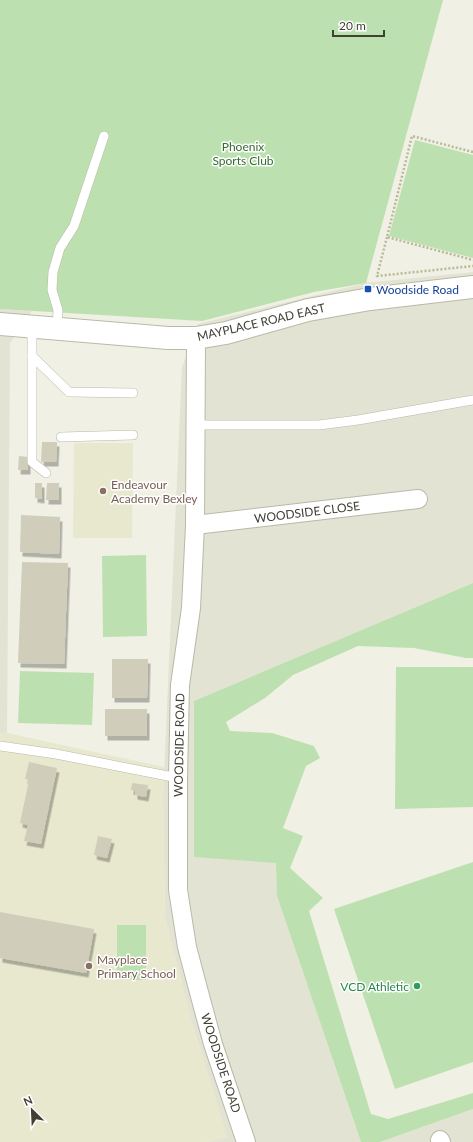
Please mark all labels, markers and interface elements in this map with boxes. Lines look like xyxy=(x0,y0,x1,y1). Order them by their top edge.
scale bar xyxy=(333,12,384,38)
text: 20 m xyxy=(339,18,366,33)
park label: Phoenix Sports Club xyxy=(212,139,274,168)
place label: Woodside Road xyxy=(376,282,459,297)
marker: Woodside Road xyxy=(363,284,373,294)
street label: MAYPLACE ROAD EAST xyxy=(195,300,327,344)
place label: Endeavour Academy Bexley xyxy=(111,477,198,506)
marker: Endeavour Academy Bexley xyxy=(98,486,108,496)
street label: WOODSIDE CLOSE xyxy=(253,498,361,526)
street label: WOODSIDE ROAD xyxy=(171,693,187,797)
place label: Mayplace Primary School xyxy=(97,952,176,981)
marker: Mayplace Primary School xyxy=(84,961,94,971)
place label: VCD Athletic xyxy=(340,979,409,994)
marker: VCD Athletic xyxy=(412,981,422,991)
street label: WOODSIDE ROAD xyxy=(198,1011,244,1115)
north arrow xyxy=(12,1090,52,1130)
text: N xyxy=(21,1093,34,1108)

